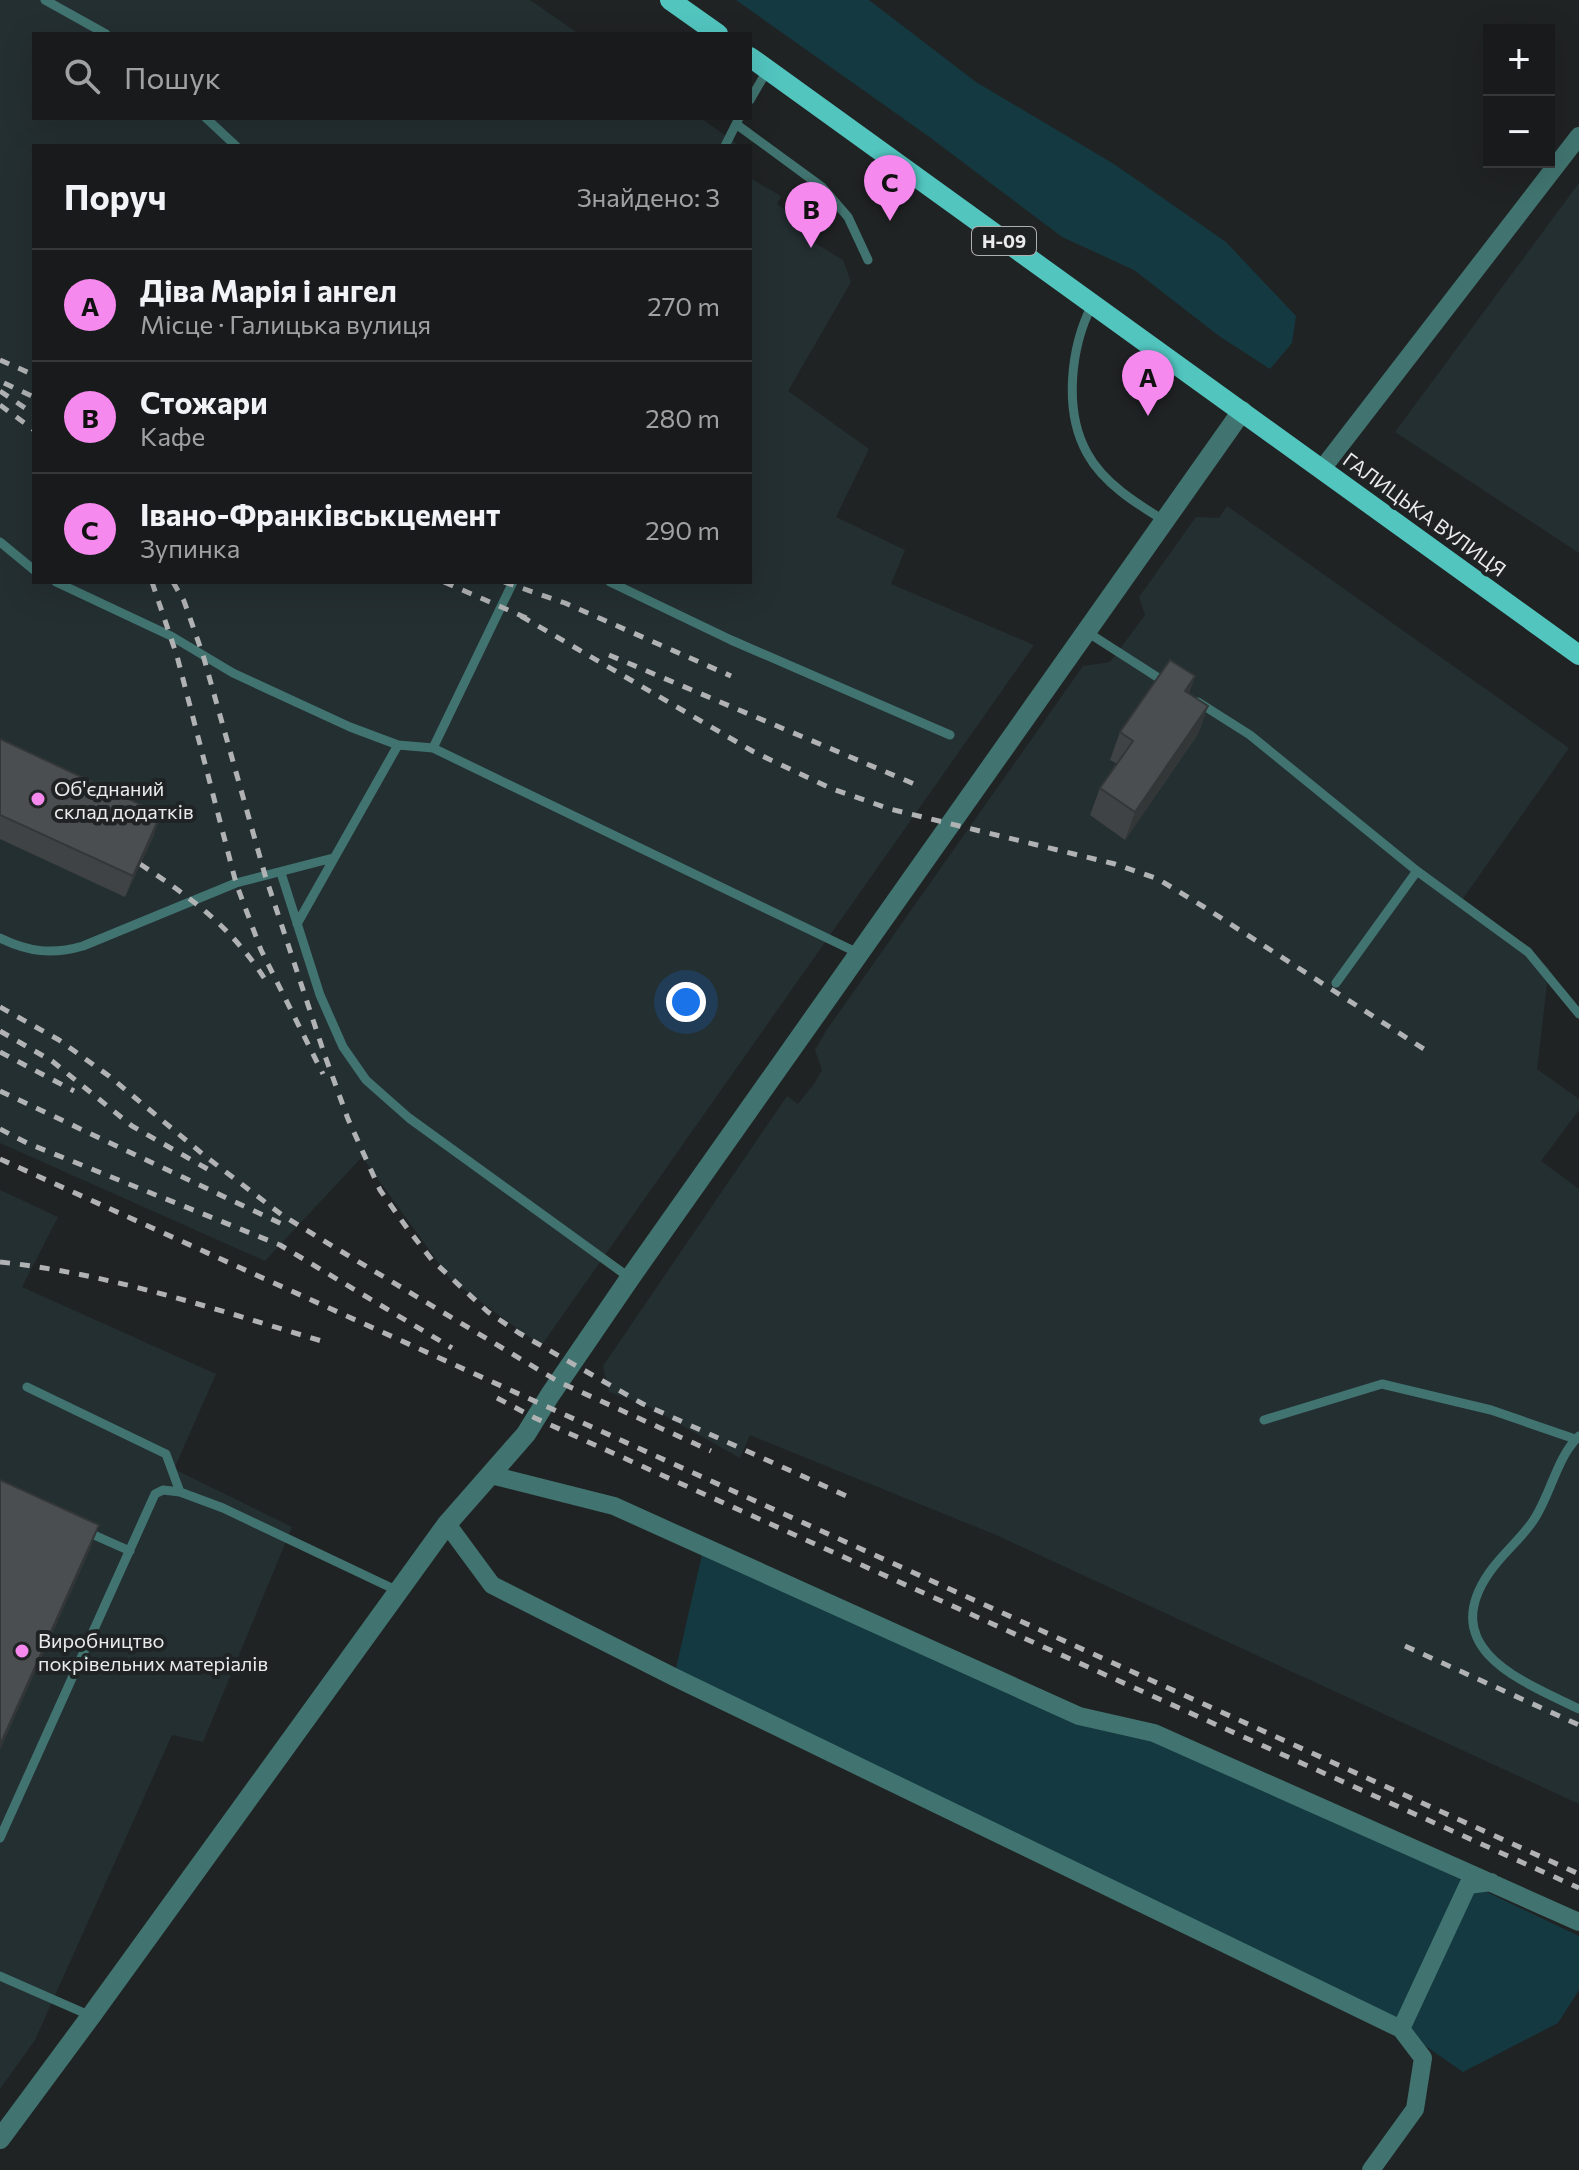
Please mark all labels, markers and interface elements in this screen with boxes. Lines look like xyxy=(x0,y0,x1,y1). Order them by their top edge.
map controls xyxy=(1483,24,1555,168)
button: + xyxy=(1483,24,1555,96)
search box xyxy=(32,32,752,120)
icon: search xyxy=(60,54,104,98)
text: Пошук xyxy=(124,58,221,95)
button: − xyxy=(1483,96,1555,168)
pin: C xyxy=(864,155,916,221)
text: Поруч xyxy=(64,175,167,217)
text: Знайдено: 3 xyxy=(577,181,720,212)
pin: B xyxy=(785,182,837,248)
road number: Н-09 xyxy=(972,227,1036,255)
text: Діва Марія і ангел xyxy=(140,271,397,308)
text: A xyxy=(81,290,99,321)
text: 270 m xyxy=(647,290,720,321)
text: Місце · Галицька вулиця xyxy=(140,308,431,339)
pin: A xyxy=(1122,350,1174,416)
text: Стожари xyxy=(140,383,268,420)
text: B xyxy=(81,402,99,433)
text: 280 m xyxy=(645,402,720,433)
text: Кафе xyxy=(140,420,205,451)
street label: ГАЛИЦЬКА ВУЛИЦЯ xyxy=(1339,447,1511,581)
text: Івано-Франківськцемент xyxy=(140,495,500,532)
text: C xyxy=(81,514,99,545)
text: 290 m xyxy=(645,514,720,545)
text: Зупинка xyxy=(140,532,240,563)
place label: Об'єднаний склад додатків xyxy=(54,776,194,823)
marker: Об'єднаний склад додатків xyxy=(29,790,47,808)
your location xyxy=(666,982,706,1022)
place label: Виробництво покрівельних матеріалів xyxy=(38,1628,268,1675)
marker: Виробництво покрівельних матеріалів xyxy=(13,1642,31,1660)

